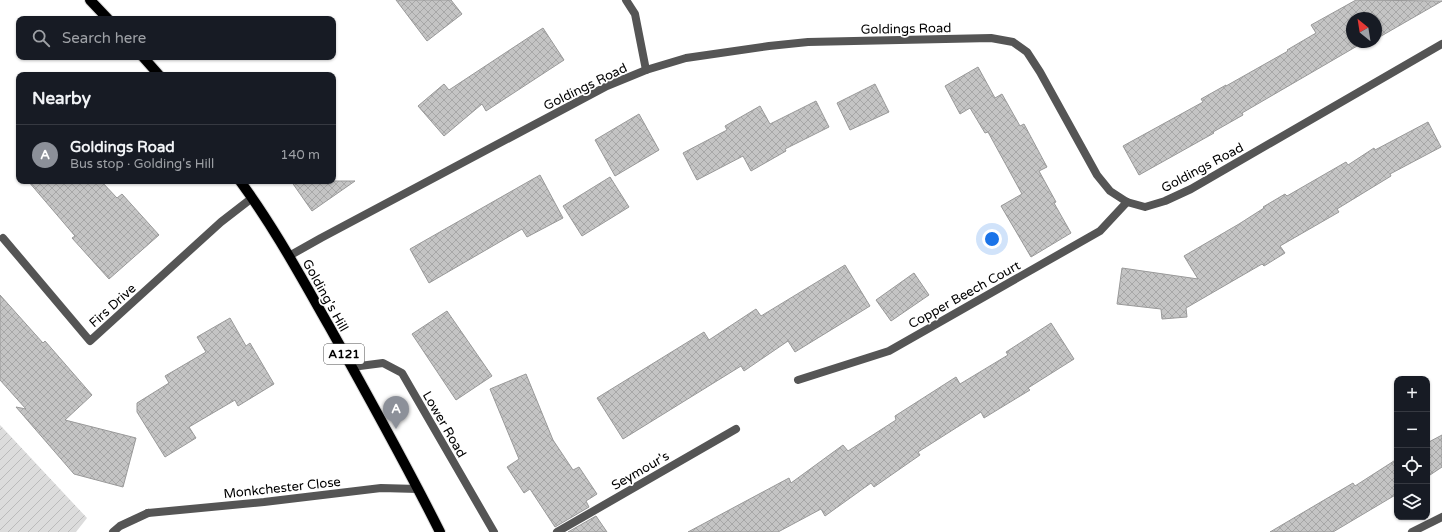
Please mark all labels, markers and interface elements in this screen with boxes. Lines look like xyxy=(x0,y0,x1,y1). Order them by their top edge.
north arrow xyxy=(1346,12,1382,48)
search box xyxy=(16,16,336,60)
street label: Goldings Road xyxy=(860,20,952,38)
icon: search xyxy=(30,27,52,49)
text: Search here xyxy=(62,29,146,47)
street label: Goldings Road xyxy=(541,60,630,114)
text: Nearby xyxy=(32,88,91,109)
text: Goldings Road xyxy=(70,138,175,156)
street label: Goldings Road xyxy=(1159,139,1246,196)
text: A xyxy=(40,147,50,163)
text: 140 m xyxy=(280,147,320,163)
text: Bus stop · Golding's Hill xyxy=(70,156,214,172)
your location xyxy=(982,229,1002,249)
street label: Golding's Hill xyxy=(299,256,352,335)
street label: Copper Beech Court xyxy=(906,257,1023,332)
street label: Firs Drive xyxy=(86,281,139,331)
road number: A121 xyxy=(324,344,364,364)
map controls xyxy=(1394,376,1430,520)
button: + xyxy=(1394,376,1430,412)
street label: Lower Road xyxy=(419,388,470,461)
pin: A xyxy=(383,396,409,429)
button: − xyxy=(1394,412,1430,448)
street label: Seymour's xyxy=(609,448,672,494)
button: locate xyxy=(1394,448,1430,484)
street label: Monkchester Close xyxy=(223,474,342,502)
button: layers xyxy=(1394,484,1430,520)

